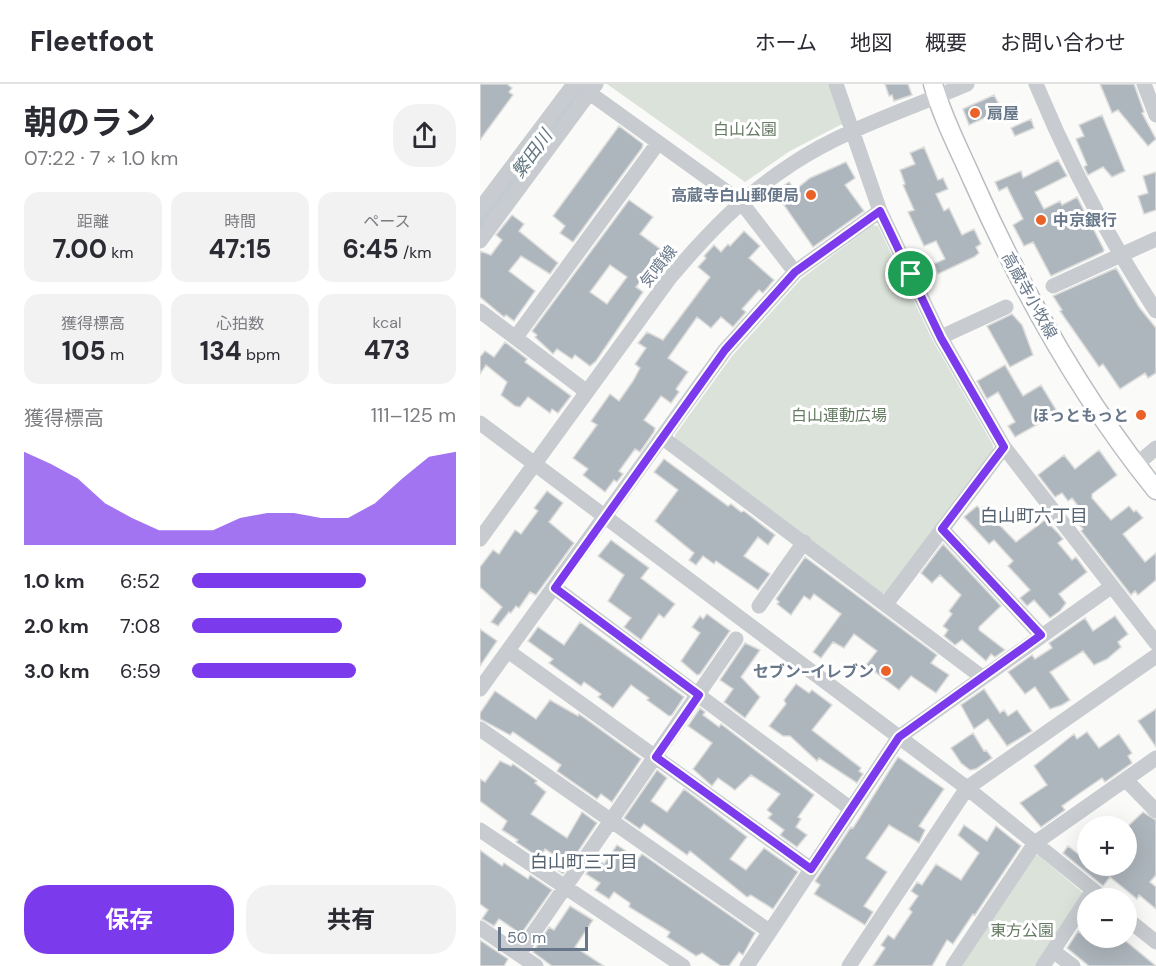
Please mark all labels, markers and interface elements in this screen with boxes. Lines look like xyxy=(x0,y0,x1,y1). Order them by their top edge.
text: Fleetfoot xyxy=(30,23,154,60)
text: ホーム xyxy=(755,29,817,57)
text: 地図 xyxy=(850,29,892,57)
text: 概要 xyxy=(925,29,967,57)
text: お問い合わせ xyxy=(1000,29,1126,57)
text: 朝のラン xyxy=(24,101,156,144)
place label: 扇屋 xyxy=(987,103,1019,124)
button: share xyxy=(393,104,456,167)
marker: 扇屋 xyxy=(968,106,982,120)
park label: 白山公園 xyxy=(713,119,777,140)
water label: 繁田川 xyxy=(506,123,559,183)
text: 07:22 · 7 × 1.0 km xyxy=(24,145,178,171)
place label: 高蔵寺白山郵便局 xyxy=(671,185,799,206)
marker: 高蔵寺白山郵便局 xyxy=(804,188,818,202)
place label: 中京銀行 xyxy=(1053,210,1117,231)
text: 距離 xyxy=(77,211,109,232)
text: 時間 xyxy=(224,211,256,232)
text: ペース xyxy=(363,211,411,232)
marker: 中京銀行 xyxy=(1034,213,1048,227)
text: 7.00 xyxy=(52,232,107,266)
text: 47:15 xyxy=(208,232,272,266)
text: 6:45 xyxy=(342,232,399,266)
street label: 気噴線 xyxy=(635,241,681,292)
text: km xyxy=(107,242,134,263)
text: /km xyxy=(399,242,432,263)
pin xyxy=(885,248,936,299)
street label: 高蔵寺小牧線 xyxy=(997,248,1062,342)
icon: arrive xyxy=(894,257,927,290)
text: kcal xyxy=(373,312,401,333)
text: 獲得標高 xyxy=(61,313,125,334)
text: 心拍数 xyxy=(216,313,264,334)
text: 473 xyxy=(364,333,410,367)
text: 105 xyxy=(62,334,106,368)
text: 134 xyxy=(200,334,242,368)
text: m xyxy=(106,344,124,365)
text: bpm xyxy=(242,344,280,365)
text: 111–125 m xyxy=(371,402,456,428)
text: 獲得標高 xyxy=(24,405,104,431)
park label: 白山運動広場 xyxy=(791,405,887,426)
place label: ほっともっと xyxy=(1033,405,1129,426)
marker: ほっともっと xyxy=(1134,408,1148,422)
district label: 白山町六丁目 xyxy=(980,504,1088,528)
text: 1.0 km xyxy=(24,568,85,594)
text: 6:52 xyxy=(120,568,160,594)
text: 2.0 km xyxy=(24,613,89,639)
text: 7:08 xyxy=(120,613,161,639)
text: 3.0 km xyxy=(24,658,89,684)
text: 6:59 xyxy=(120,658,161,684)
place label: セブン-イレブン xyxy=(753,661,874,682)
marker: セブン-イレブン xyxy=(879,664,893,678)
map controls xyxy=(1077,816,1137,948)
button: + xyxy=(1077,816,1137,876)
district label: 白山町三丁目 xyxy=(530,850,638,874)
button: 保存 xyxy=(24,885,234,954)
button: 共有 xyxy=(246,885,456,954)
button: − xyxy=(1077,888,1137,948)
park label: 東方公園 xyxy=(990,920,1054,941)
scale bar xyxy=(498,924,588,952)
text: 50 m xyxy=(507,927,546,948)

